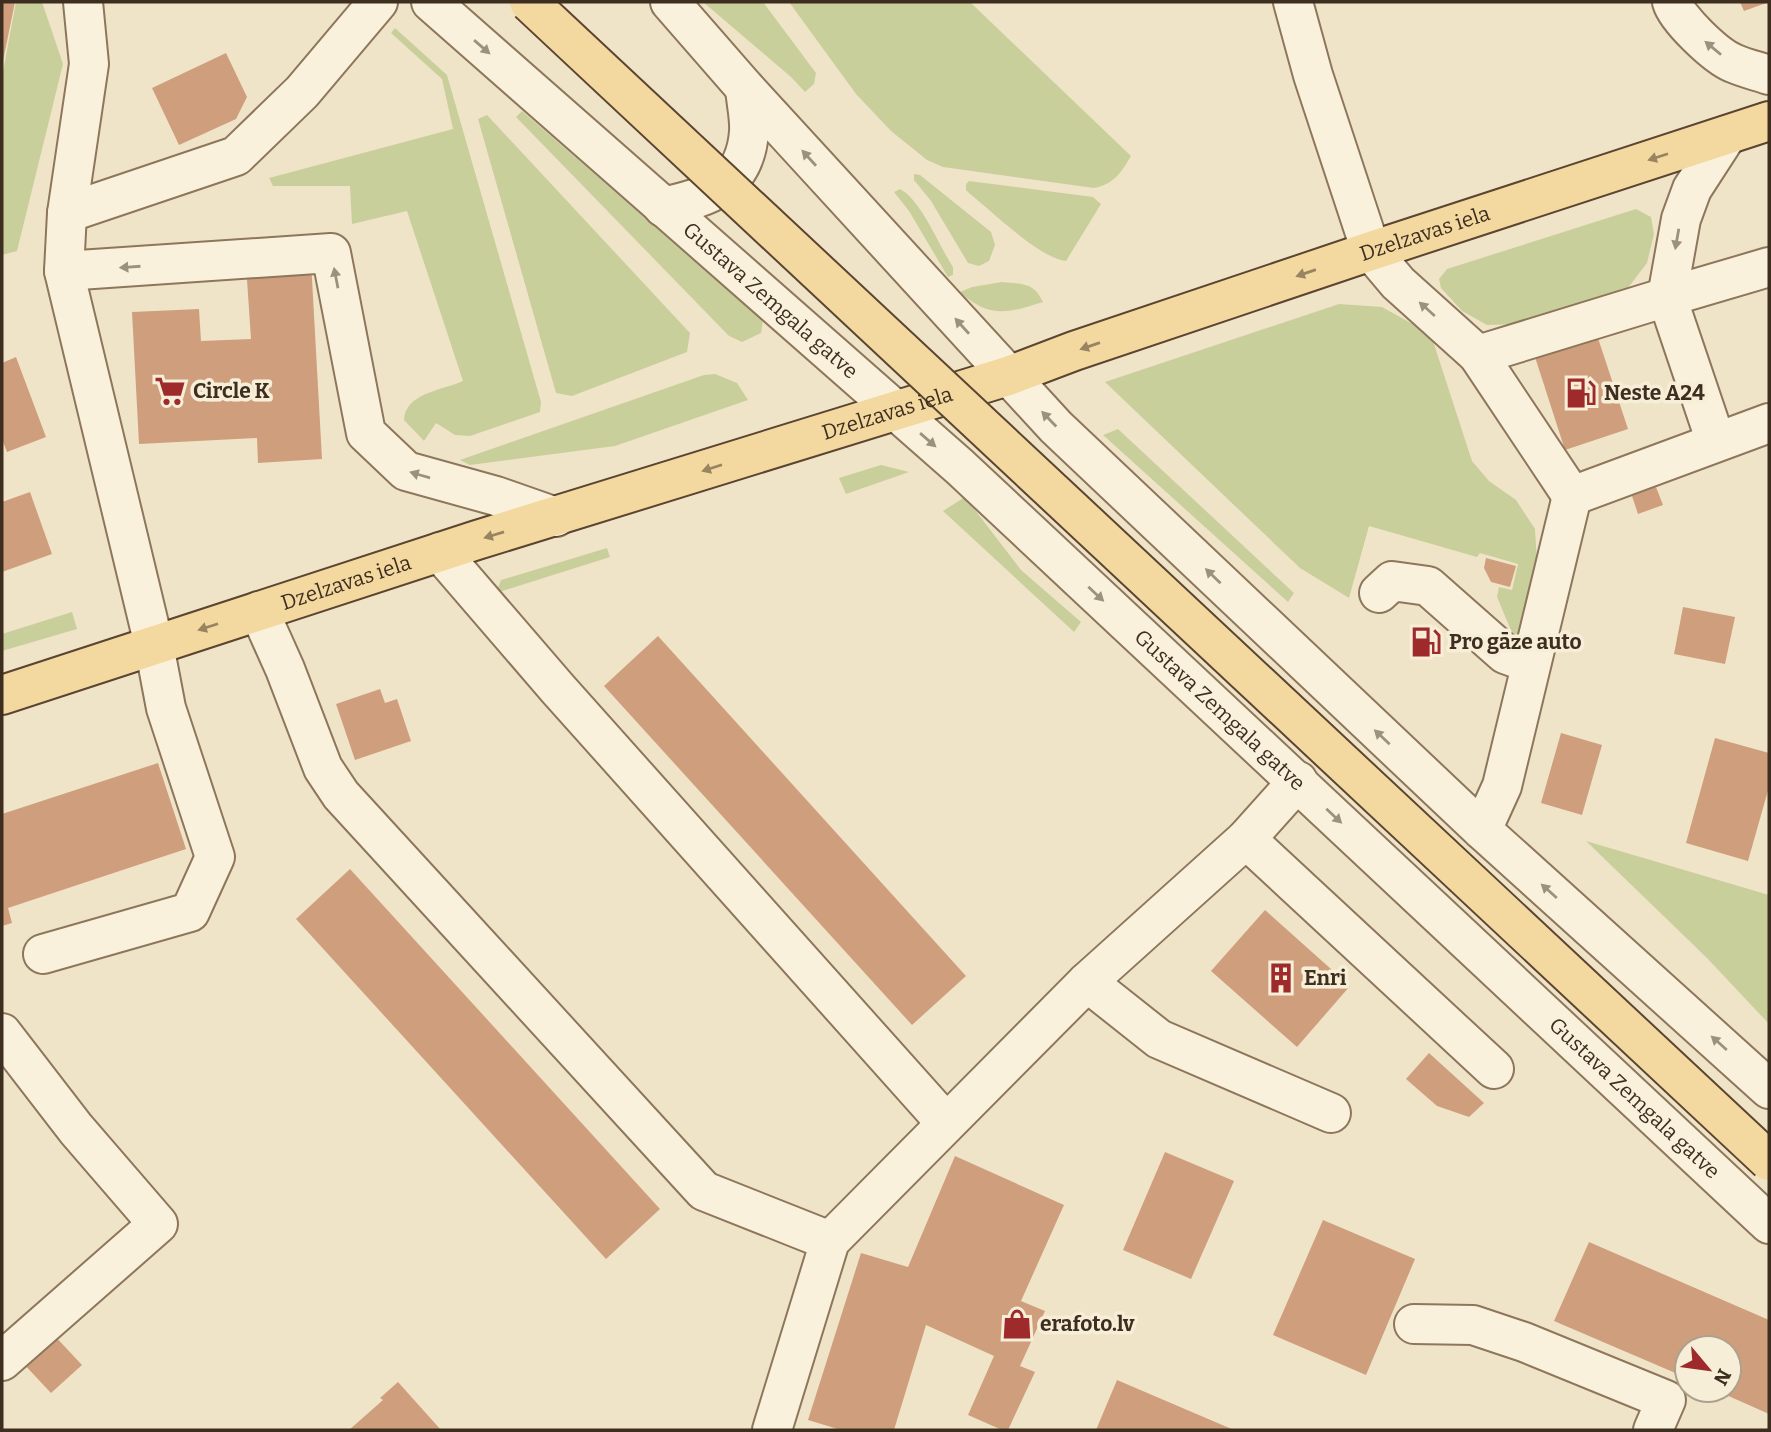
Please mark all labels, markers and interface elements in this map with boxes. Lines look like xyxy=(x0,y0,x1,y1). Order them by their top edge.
one-way arrow xyxy=(473,39,491,55)
one-way arrow xyxy=(1705,41,1722,56)
one-way arrow xyxy=(801,150,817,167)
one-way arrow xyxy=(1647,153,1668,163)
street label: Dzelzavas iela xyxy=(1356,200,1494,267)
street label: Gustava Zemgala gatve xyxy=(678,217,863,384)
one-way arrow xyxy=(1671,228,1682,250)
one-way arrow xyxy=(118,262,140,273)
one-way arrow xyxy=(330,267,341,289)
one-way arrow xyxy=(1295,268,1316,279)
one-way arrow xyxy=(1418,301,1436,317)
one-way arrow xyxy=(954,317,970,335)
one-way arrow xyxy=(1080,341,1101,352)
supermarket icon: Circle K xyxy=(153,374,187,408)
fuel station icon: Neste A24 xyxy=(1564,376,1598,410)
place label: Circle K xyxy=(193,378,270,404)
place label: Neste A24 xyxy=(1604,380,1705,406)
street label: Dzelzavas iela xyxy=(819,381,956,446)
one-way arrow xyxy=(1041,411,1057,428)
one-way arrow xyxy=(920,432,937,447)
one-way arrow xyxy=(701,463,722,473)
one-way arrow xyxy=(409,469,431,480)
one-way arrow xyxy=(484,531,505,541)
street label: Dzelzavas iela xyxy=(278,549,415,616)
one-way arrow xyxy=(1205,569,1222,585)
one-way arrow xyxy=(1087,585,1104,601)
one-way arrow xyxy=(197,623,218,633)
street label: Gustava Zemgala gatve xyxy=(1129,624,1311,796)
fuel station icon: Pro gāze auto xyxy=(1409,625,1443,659)
place label: Pro gāze auto xyxy=(1449,629,1582,655)
one-way arrow xyxy=(1374,729,1391,745)
one-way arrow xyxy=(1326,807,1343,824)
one-way arrow xyxy=(1541,884,1558,899)
building icon: Enri xyxy=(1264,961,1298,995)
place label: Enri xyxy=(1304,965,1347,991)
street label: Gustava Zemgala gatve xyxy=(1544,1012,1725,1184)
one-way arrow xyxy=(1710,1036,1727,1051)
shop icon: erafoto.lv xyxy=(1000,1307,1034,1341)
place label: erafoto.lv xyxy=(1040,1311,1135,1337)
north arrow xyxy=(1673,1334,1743,1404)
text: N xyxy=(1709,1365,1736,1389)

